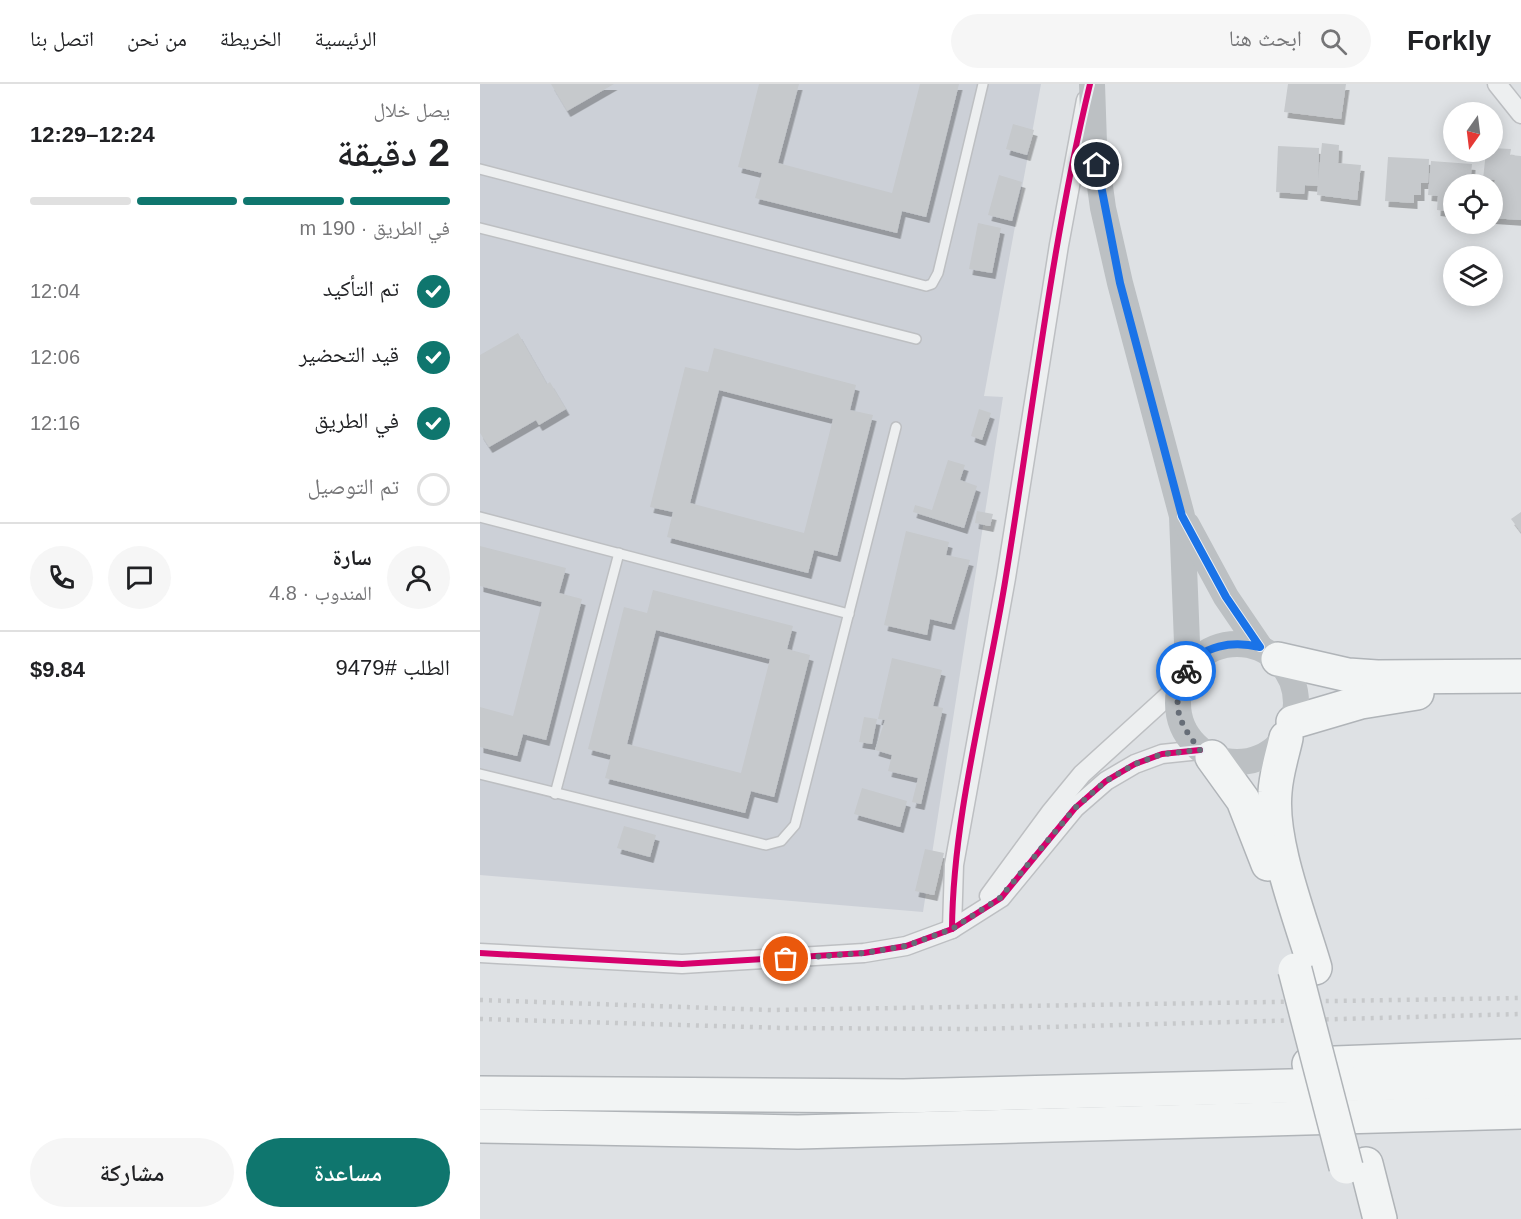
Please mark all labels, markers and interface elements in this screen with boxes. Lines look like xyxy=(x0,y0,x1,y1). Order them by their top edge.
search box xyxy=(951,14,1371,68)
icon: search xyxy=(1317,25,1350,58)
text: Forkly xyxy=(1407,25,1491,56)
text: ابحث هنا xyxy=(1229,26,1302,51)
text: اتصل بنا xyxy=(30,27,94,50)
text: من نحن xyxy=(127,27,187,50)
text: الخريطة xyxy=(220,27,282,50)
text: الرئيسية xyxy=(315,27,377,50)
text: يصل خلال xyxy=(373,99,450,121)
north arrow xyxy=(1443,102,1503,162)
map controls xyxy=(1443,102,1503,306)
text: 12:24–12:29 xyxy=(30,122,155,147)
text: 2 دقيقة xyxy=(336,131,450,174)
pin xyxy=(1071,139,1122,190)
icon: home xyxy=(1080,148,1113,181)
button: locate xyxy=(1443,174,1503,234)
text: في الطريق · 190 m xyxy=(300,217,450,239)
button: layers xyxy=(1443,246,1503,306)
icon: check xyxy=(417,275,450,308)
text: تم التأكيد xyxy=(323,276,399,301)
text: 12:04 xyxy=(30,280,80,302)
icon: check xyxy=(417,341,450,374)
text: قيد التحضير xyxy=(299,342,399,367)
text: 12:06 xyxy=(30,346,80,368)
icon: check xyxy=(417,407,450,440)
text: في الطريق xyxy=(314,408,399,433)
text: 12:16 xyxy=(30,412,80,434)
text: تم التوصيل xyxy=(307,474,399,499)
text: سارة xyxy=(333,545,372,570)
button: phone xyxy=(30,546,93,609)
button: chat xyxy=(108,546,171,609)
button: person xyxy=(387,546,450,609)
text: المندوب · 4.8 xyxy=(269,582,372,604)
courier xyxy=(1156,641,1216,701)
text: الطلب #9479 xyxy=(336,655,450,680)
icon: bike xyxy=(1170,655,1203,688)
text: $9.84 xyxy=(30,657,85,682)
pin xyxy=(760,933,811,984)
icon: bag xyxy=(769,942,802,975)
button: مشاركة xyxy=(30,1138,234,1207)
button: مساعدة xyxy=(246,1138,450,1207)

